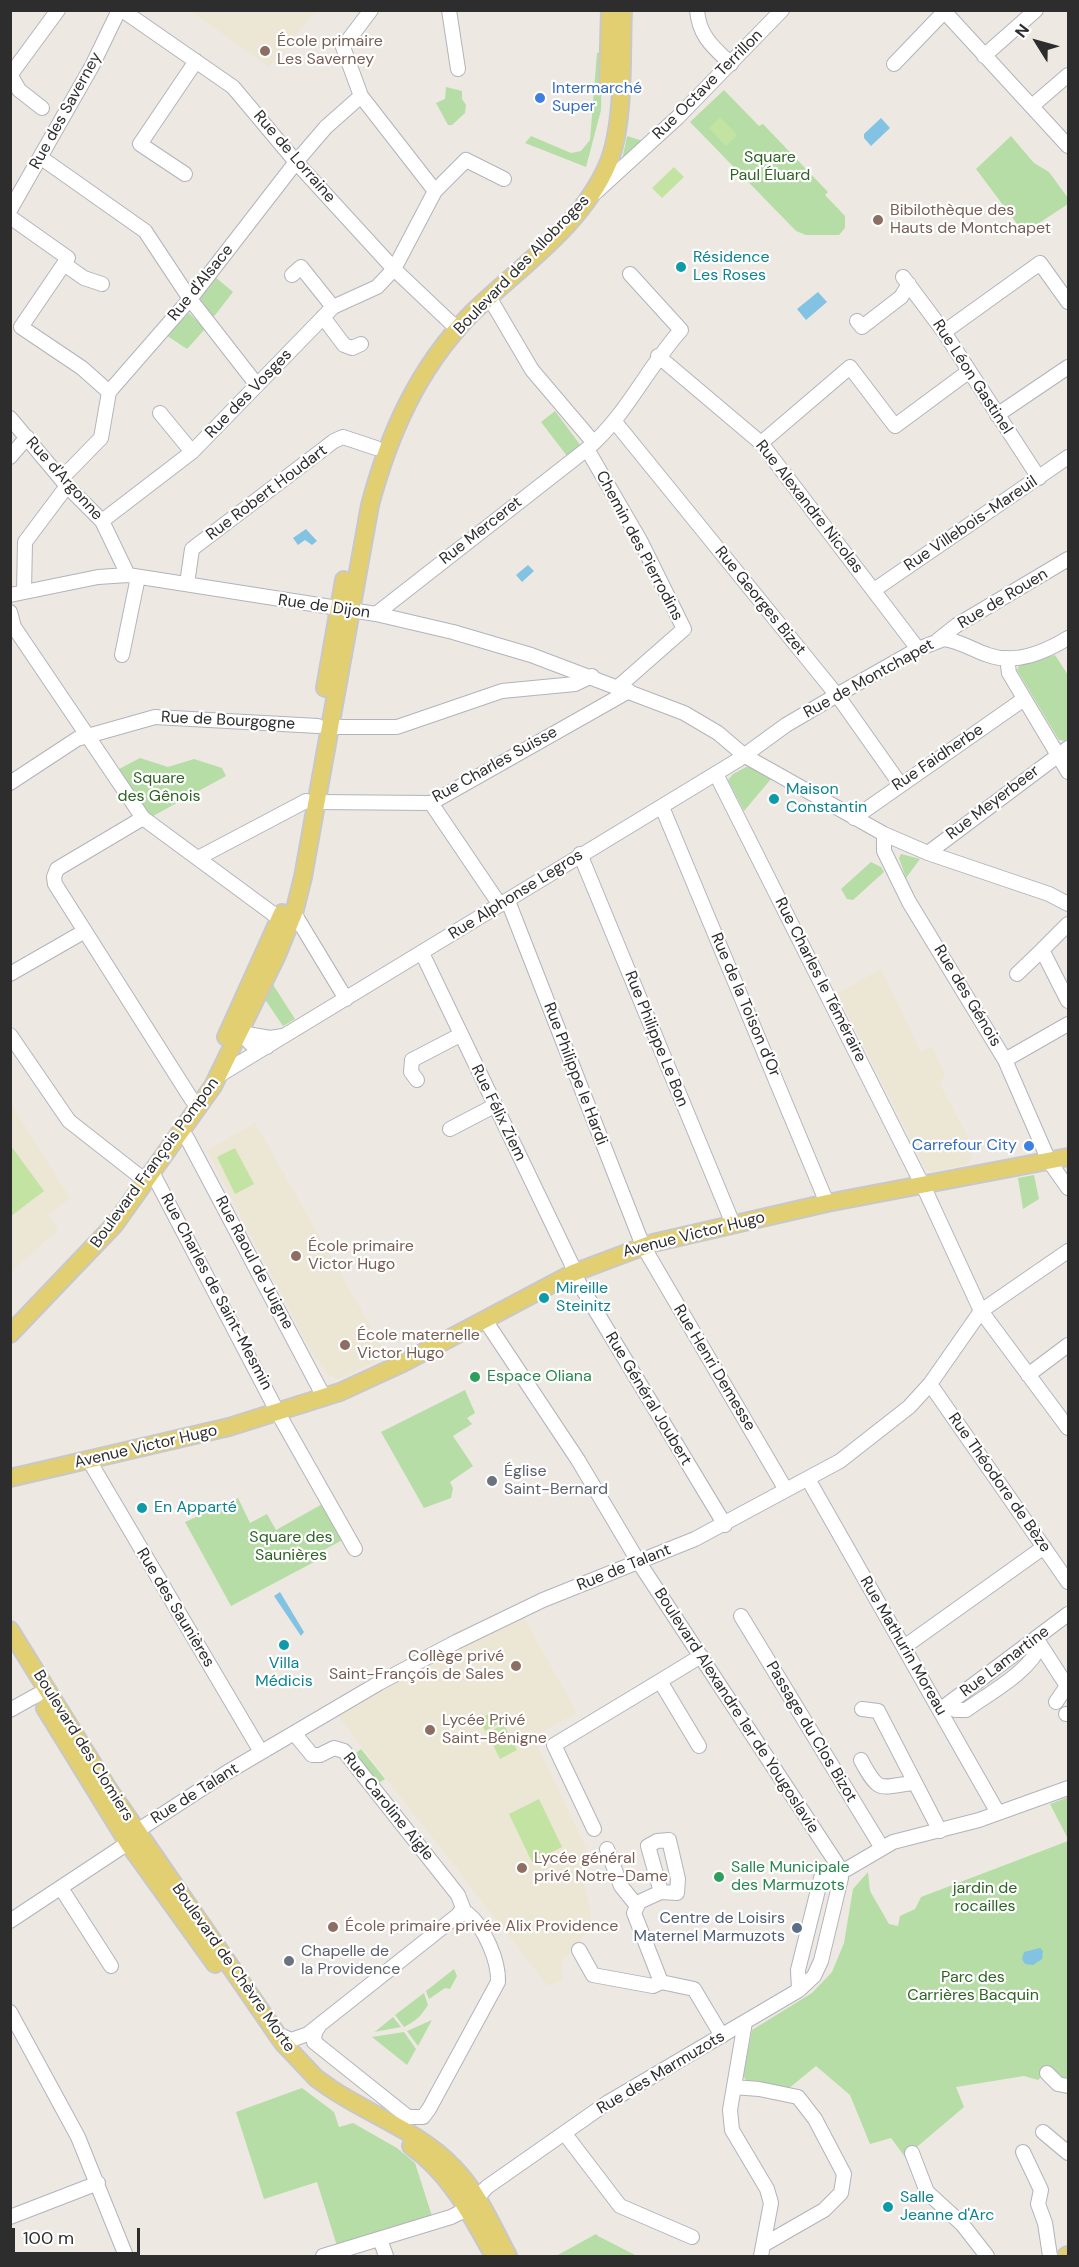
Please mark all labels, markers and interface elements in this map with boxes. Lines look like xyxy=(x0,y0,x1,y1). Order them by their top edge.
north arrow xyxy=(1007,12,1067,72)
text: N xyxy=(1010,20,1034,42)
street label: Rue Octave Terrillon xyxy=(649,26,767,144)
place label: École primaire Les Saverney xyxy=(277,32,383,70)
marker: École primaire Les Saverney xyxy=(258,44,272,58)
street label: Rue des Saverney xyxy=(26,49,106,173)
place label: Intermarché Super xyxy=(552,79,642,117)
marker: Intermarché Super xyxy=(533,91,547,105)
street label: Rue de Lorraine xyxy=(249,107,339,207)
park label: Square Paul Éluard xyxy=(730,148,810,186)
street label: Boulevard des Allobroges xyxy=(450,191,594,339)
place label: Bibilothèque des Hauts de Montchapet xyxy=(890,201,1051,239)
marker: Bibilothèque des Hauts de Montchapet xyxy=(871,213,885,227)
street label: Rue d'Alsace xyxy=(164,241,238,325)
place label: Résidence Les Roses xyxy=(693,248,770,286)
marker: Résidence Les Roses xyxy=(674,260,688,274)
street label: Rue Léon Gastinel xyxy=(928,316,1016,438)
street label: Rue des Vosges xyxy=(202,345,296,443)
street label: Rue d'Argonne xyxy=(22,433,106,525)
street label: Rue Alexandre Nicolas xyxy=(751,437,867,577)
street label: Rue Robert Houdart xyxy=(203,441,331,545)
street label: Chemin des Pierrodins xyxy=(591,468,687,624)
street label: Rue Villebois-Mareuil xyxy=(901,472,1041,576)
street label: Rue Merceret xyxy=(436,493,526,569)
street label: Rue Georges Bizet xyxy=(710,543,810,659)
street label: Rue de Rouen xyxy=(955,565,1051,633)
street label: Rue de Dijon xyxy=(277,591,371,623)
street label: Rue de Montchapet xyxy=(801,635,937,723)
street label: Rue de Bourgogne xyxy=(160,708,296,734)
street label: Rue Faidherbe xyxy=(889,720,987,796)
street label: Rue Charles Suisse xyxy=(429,723,561,807)
street label: Rue Meyerbeer xyxy=(943,762,1043,844)
park label: Square des Gênois xyxy=(117,769,201,807)
place label: Maison Constantin xyxy=(786,780,867,818)
marker: Maison Constantin xyxy=(767,792,781,806)
street label: Rue Alphonse Legros xyxy=(445,846,587,944)
street label: Rue Charles le Téméraire xyxy=(770,894,870,1066)
street label: Rue de la Toison d'Or xyxy=(706,930,784,1080)
street label: Rue des Génois xyxy=(929,942,1005,1050)
street label: Rue Philippe Le Bon xyxy=(620,968,692,1110)
street label: Rue Philippe le Hardi xyxy=(539,1000,611,1148)
street label: Rue Félix Ziem xyxy=(466,1062,530,1164)
street label: Boulevard François Pompon xyxy=(87,1074,223,1252)
place label: Carrefour City xyxy=(912,1136,1017,1156)
marker: Carrefour City xyxy=(1022,1139,1036,1153)
street label: Rue Charles de Saint-Mesmin xyxy=(156,1191,276,1393)
street label: Rue Raoul de Juigne xyxy=(211,1193,297,1333)
street label: Avenue Victor Hugo xyxy=(621,1208,767,1262)
place label: École primaire Victor Hugo xyxy=(308,1237,414,1275)
marker: École primaire Victor Hugo xyxy=(289,1249,303,1263)
place label: Mireille Steinitz xyxy=(556,1279,611,1317)
marker: Mireille Steinitz xyxy=(537,1291,551,1305)
street label: Rue Henri Demesse xyxy=(669,1301,759,1435)
place label: École maternelle Victor Hugo xyxy=(357,1326,480,1364)
street label: Rue Général Joubert xyxy=(601,1329,695,1469)
marker: École maternelle Victor Hugo xyxy=(338,1338,352,1352)
place label: Espace Oliana xyxy=(487,1367,592,1387)
marker: Espace Oliana xyxy=(468,1370,482,1384)
street label: Rue Théodore de Bèze xyxy=(944,1410,1054,1556)
street label: Avenue Victor Hugo xyxy=(73,1421,219,1473)
place label: Église Saint-Bernard xyxy=(504,1462,608,1500)
marker: Église Saint-Bernard xyxy=(485,1474,499,1488)
place label: En Apparté xyxy=(154,1498,237,1518)
marker: En Apparté xyxy=(135,1501,149,1515)
park label: Square des Saunières xyxy=(249,1528,333,1566)
street label: Rue de Talant xyxy=(574,1540,674,1596)
street label: Rue des Saunières xyxy=(132,1545,218,1671)
street label: Rue Mathurin Moreau xyxy=(855,1573,951,1719)
street label: Boulevard Alexandre 1er de Yougoslavie xyxy=(649,1585,823,1837)
street label: Rue Lamartine xyxy=(957,1622,1053,1702)
marker: Villa Médicis xyxy=(277,1638,291,1652)
place label: Collège privé Saint-François de Sales xyxy=(329,1647,504,1685)
place label: Villa Médicis xyxy=(255,1654,313,1692)
street label: Passage du Clos Bizot xyxy=(761,1658,861,1806)
marker: Collège privé Saint-François de Sales xyxy=(509,1659,523,1673)
street label: Boulevard des Clomiers xyxy=(29,1667,137,1825)
place label: Lycée Privé Saint-Bénigne xyxy=(442,1711,547,1749)
marker: Lycée Privé Saint-Bénigne xyxy=(423,1723,437,1737)
street label: Rue Caroline Aigle xyxy=(339,1749,437,1865)
street label: Rue de Talant xyxy=(148,1759,242,1829)
place label: Lycée général privé Notre-Dame xyxy=(534,1849,668,1887)
place label: Salle Municipale des Marmuzots xyxy=(731,1858,849,1896)
marker: Lycée général privé Notre-Dame xyxy=(515,1861,529,1875)
marker: Salle Municipale des Marmuzots xyxy=(712,1870,726,1884)
park label: jardin de rocailles xyxy=(953,1879,1017,1917)
street label: Boulevard de Chèvre Morte xyxy=(167,1880,299,2056)
place label: Centre de Loisirs Maternel Marmuzots xyxy=(634,1909,785,1947)
place label: École primaire privée Alix Providence xyxy=(345,1917,618,1937)
marker: École primaire privée Alix Providence xyxy=(326,1920,340,1934)
marker: Centre de Loisirs Maternel Marmuzots xyxy=(790,1921,804,1935)
place label: Chapelle de la Providence xyxy=(301,1942,400,1980)
marker: Chapelle de la Providence xyxy=(282,1954,296,1968)
park label: Parc des Carrières Bacquin xyxy=(907,1968,1039,2006)
street label: Rue des Marmuzots xyxy=(594,2027,728,2119)
place label: Salle Jeanne d'Arc xyxy=(900,2188,995,2226)
marker: Salle Jeanne d'Arc xyxy=(881,2200,895,2214)
scale bar xyxy=(15,2216,142,2254)
text: 100 m xyxy=(23,2226,74,2250)

